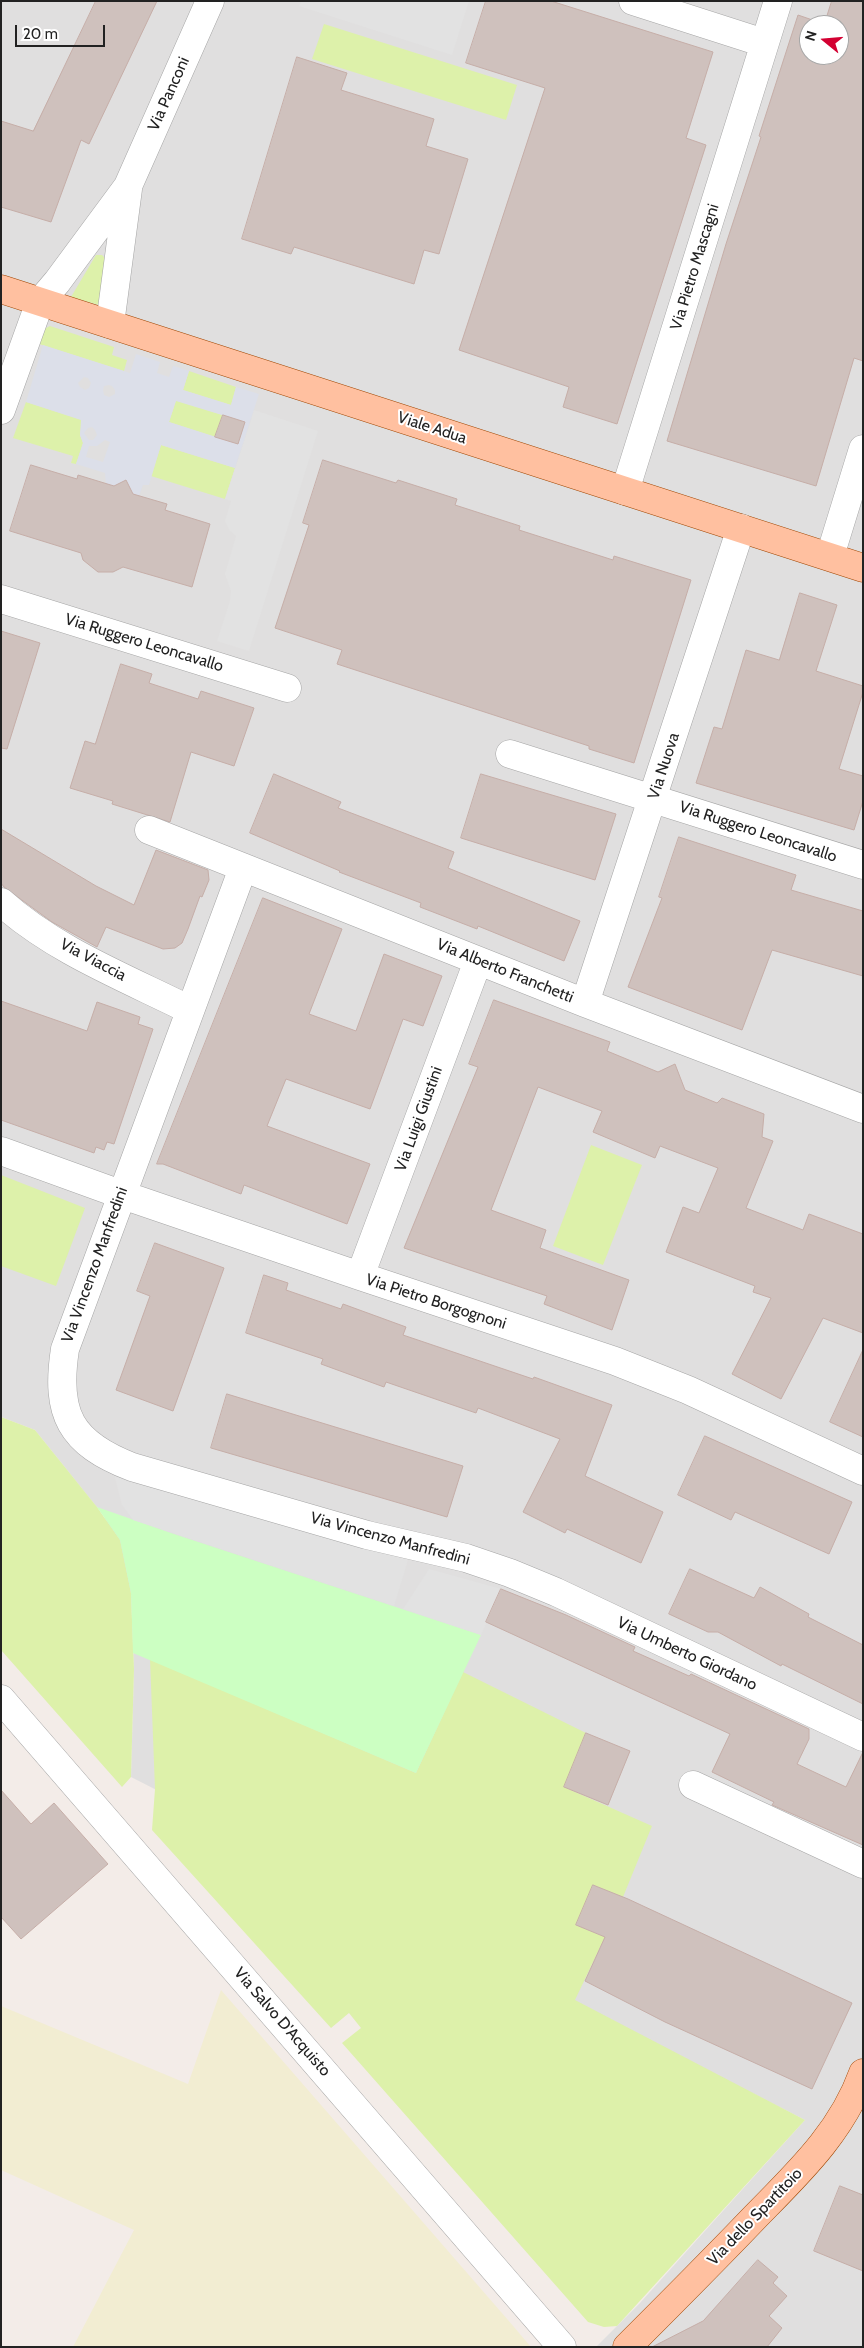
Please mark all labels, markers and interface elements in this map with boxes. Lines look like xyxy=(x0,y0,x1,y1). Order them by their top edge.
scale bar xyxy=(18,15,108,47)
north arrow xyxy=(799,15,849,65)
text: 20 m xyxy=(23,25,58,43)
text: N xyxy=(801,29,821,43)
street label: Via Panconi xyxy=(144,54,194,134)
street label: Via Pietro Mascagni xyxy=(667,202,723,332)
street label: Viale Adua xyxy=(395,408,469,448)
street label: Via Ruggero Leoncavallo xyxy=(63,610,225,676)
street label: Via Nuova xyxy=(644,730,684,802)
street label: Via Ruggero Leoncavallo xyxy=(677,797,839,867)
street label: Via Viaccia xyxy=(57,935,129,985)
street label: Via Alberto Franchetti xyxy=(434,935,576,1007)
street label: Via Luigi Giustini xyxy=(391,1064,447,1174)
street label: Via Vincenzo Manfredini xyxy=(58,1184,132,1346)
street label: Via Pietro Borgognoni xyxy=(363,1270,509,1334)
street label: Via Vincenzo Manfredini xyxy=(308,1508,472,1570)
street label: Via Umberto Giordano xyxy=(614,1613,760,1695)
street label: Via Salvo D'Acquisto xyxy=(230,1964,334,2080)
street label: Via dello Spartitoio xyxy=(704,2164,806,2270)

